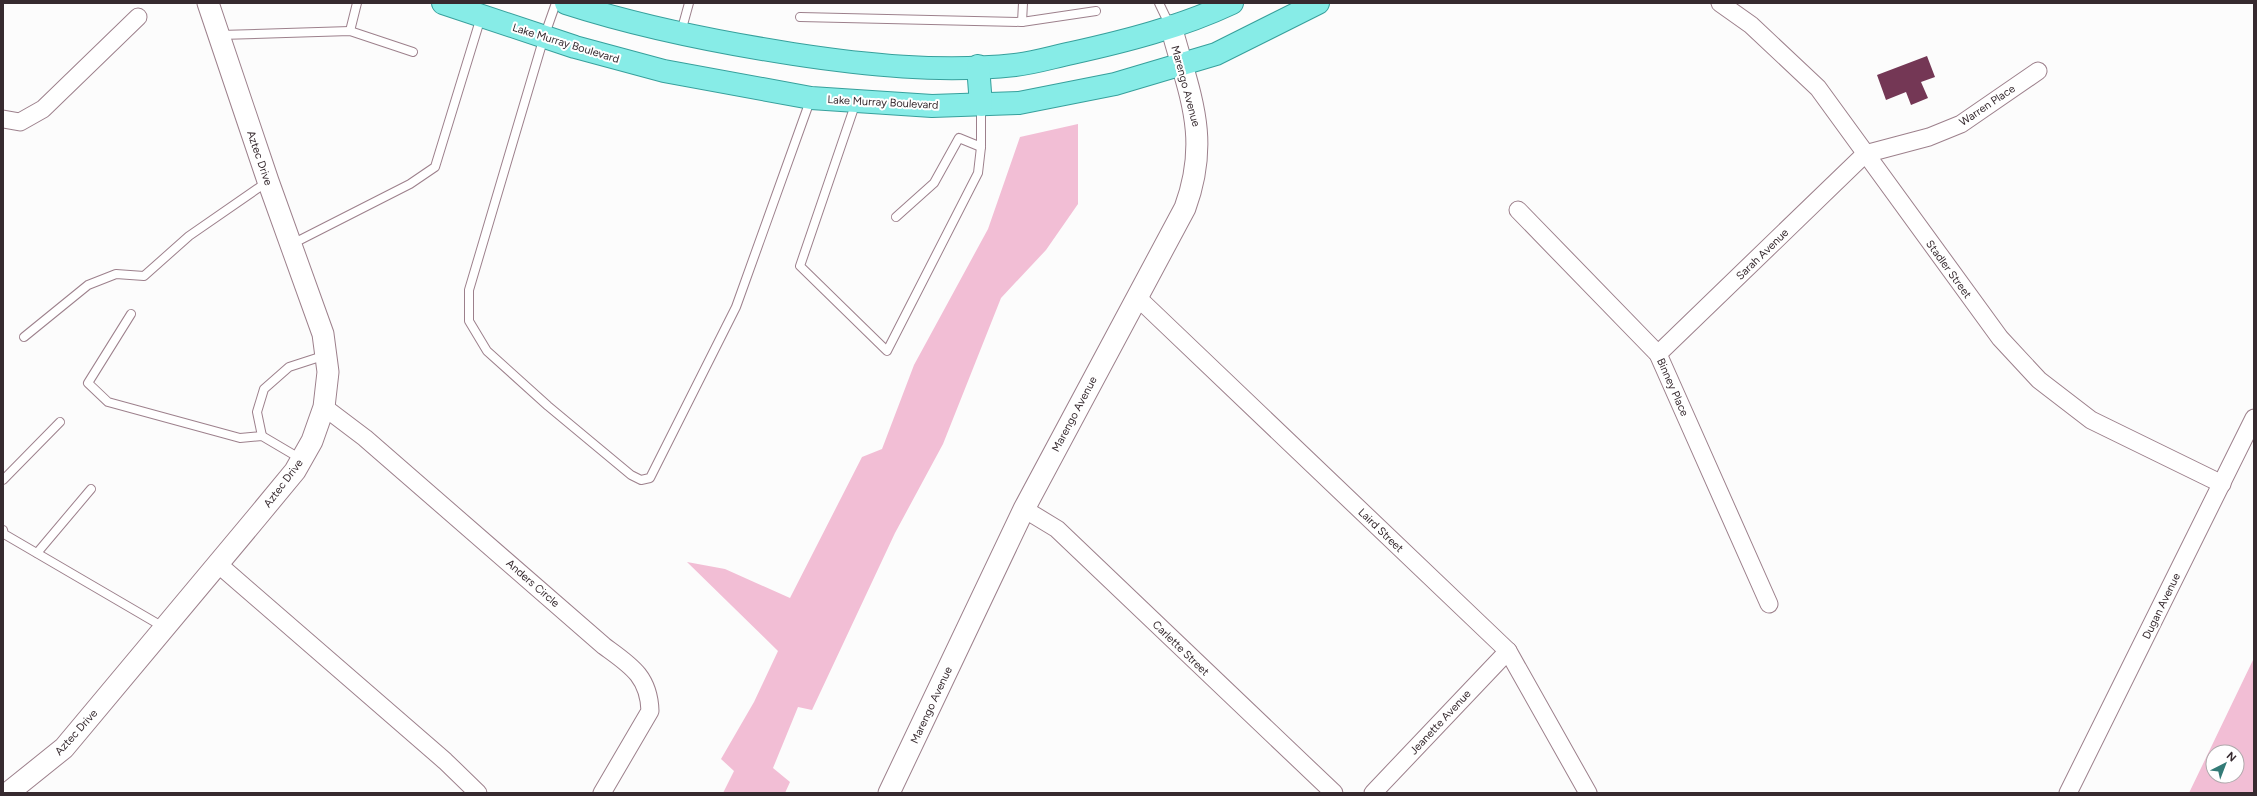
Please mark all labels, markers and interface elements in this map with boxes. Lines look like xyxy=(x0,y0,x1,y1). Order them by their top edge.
street label: Lake Murray Boulevard xyxy=(511,21,621,66)
street label: Marengo Avenue xyxy=(1168,44,1203,128)
street label: Warren Place xyxy=(1957,82,2018,129)
street label: Lake Murray Boulevard xyxy=(827,93,939,112)
street label: Aztec Drive xyxy=(244,129,275,187)
street label: Sarah Avenue xyxy=(1733,226,1791,283)
street label: Stadler Street xyxy=(1923,238,1974,301)
street label: Binney Place xyxy=(1654,356,1691,418)
street label: Marengo Avenue xyxy=(1049,374,1100,454)
street label: Aztec Drive xyxy=(261,457,306,510)
street label: Laird Street xyxy=(1355,506,1406,555)
street label: Anders Circle xyxy=(503,557,562,610)
street label: Dugan Avenue xyxy=(2140,571,2183,641)
street label: Carlette Street xyxy=(1150,618,1212,679)
street label: Marengo Avenue xyxy=(908,665,955,746)
street label: Jeanette Avenue xyxy=(1407,687,1474,757)
street label: Aztec Drive xyxy=(52,707,100,758)
north arrow xyxy=(2205,744,2245,784)
text: N xyxy=(2224,749,2239,765)

